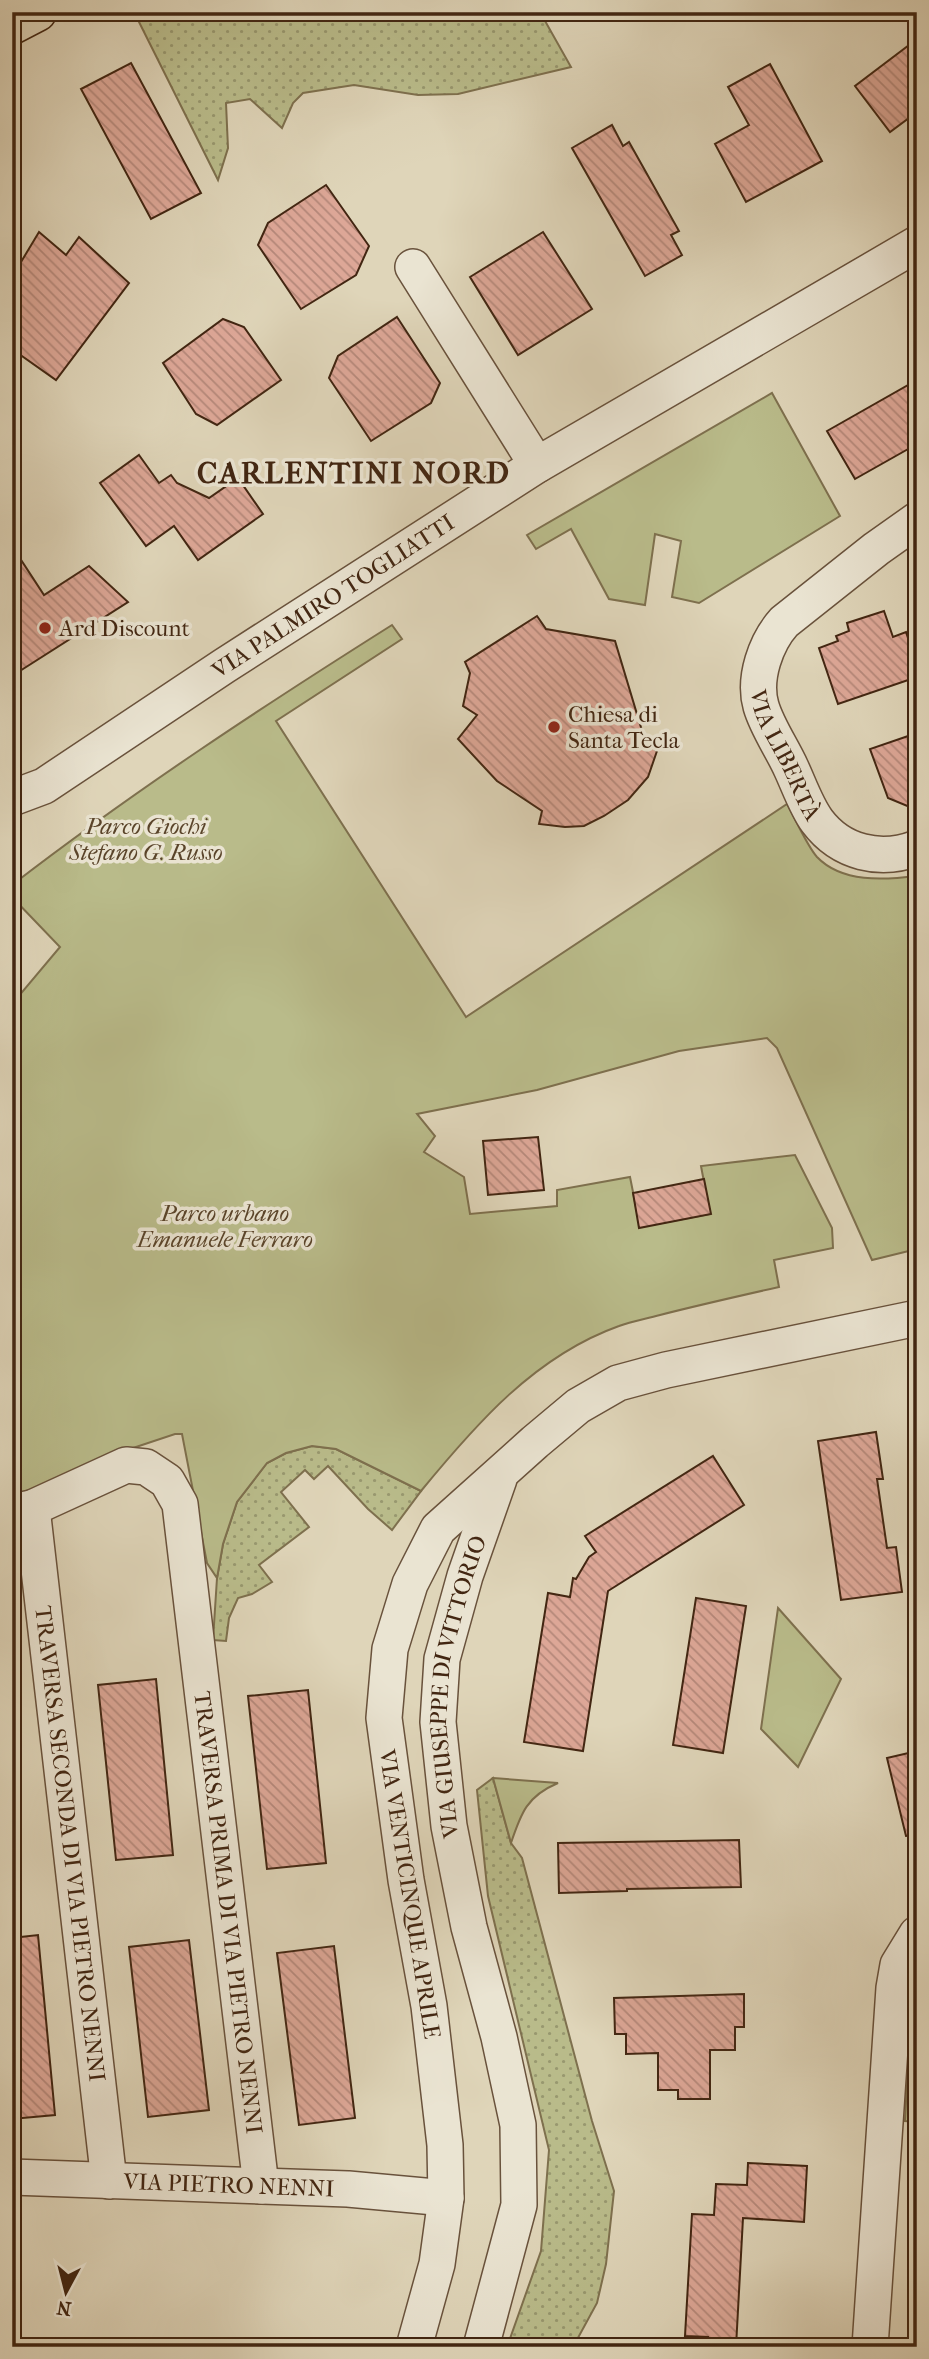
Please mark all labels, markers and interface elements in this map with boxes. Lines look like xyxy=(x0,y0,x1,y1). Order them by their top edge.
district label: CARLENTINI NORD xyxy=(197,456,511,491)
street label: VIA PALMIRO TOGLIATTI xyxy=(206,509,459,685)
place label: Ard Discount xyxy=(58,615,190,642)
marker: Ard Discount xyxy=(37,620,53,636)
street label: VIA LIBERTÀ xyxy=(744,687,827,826)
place label: Chiesa di Santa Tecla xyxy=(568,701,680,754)
marker: Chiesa di Santa Tecla xyxy=(546,719,562,735)
park label: Parco Giochi Stefano G. Russo xyxy=(68,813,223,866)
park label: Parco urbano Emanuele Ferraro xyxy=(135,1200,313,1253)
street label: VIA GIUSEPPE DI VITTORIO xyxy=(425,1532,492,1841)
street label: TRAVERSA SECONDA DI VIA PIETRO NENNI xyxy=(29,1605,111,2083)
street label: TRAVERSA PRIMA DI VIA PIETRO NENNI xyxy=(188,1690,268,2135)
street label: VIA VENTICINQUE APRILE xyxy=(373,1746,446,2041)
street label: VIA PIETRO NENNI xyxy=(122,2168,335,2202)
north arrow xyxy=(32,2258,102,2328)
text: N xyxy=(55,2296,73,2320)

